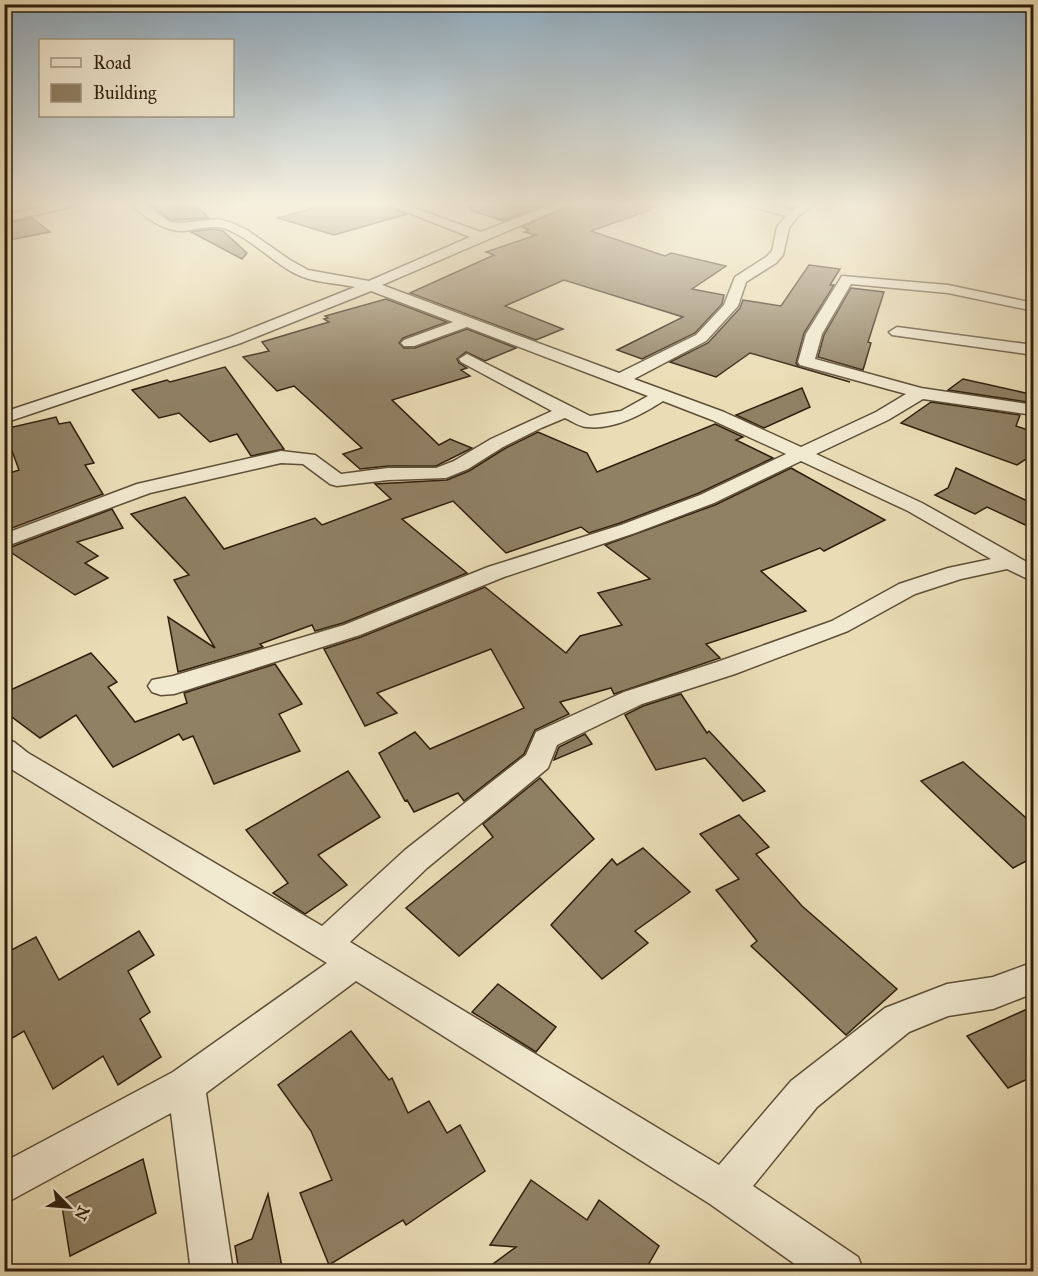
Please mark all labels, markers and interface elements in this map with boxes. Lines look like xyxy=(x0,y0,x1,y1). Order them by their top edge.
legend xyxy=(39,39,234,117)
text: Road xyxy=(93,52,131,74)
text: Building xyxy=(93,82,157,105)
north arrow xyxy=(39,1177,99,1237)
text: N xyxy=(70,1203,94,1224)

